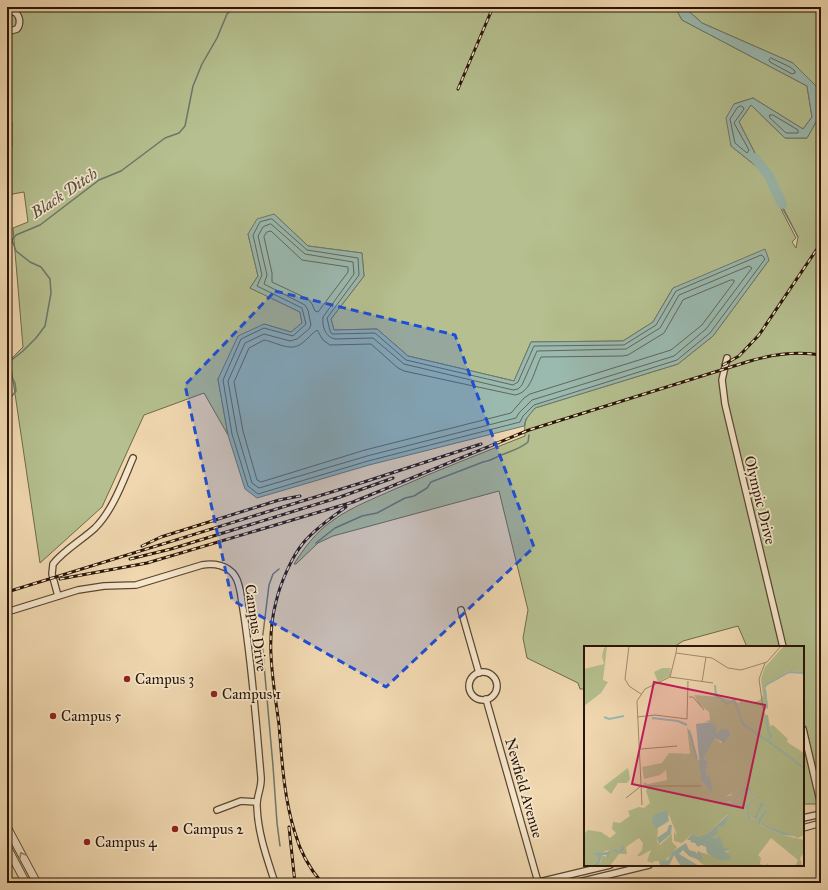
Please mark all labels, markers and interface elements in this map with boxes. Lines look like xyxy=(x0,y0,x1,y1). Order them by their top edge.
water label: Black Ditch xyxy=(26,164,101,223)
street label: Olympic Drive xyxy=(740,454,780,546)
street label: Campus Drive xyxy=(241,583,271,673)
inset map xyxy=(584,646,804,866)
place label: Campus 3 xyxy=(135,670,194,688)
marker: Campus 3 xyxy=(122,674,132,684)
place label: Campus 1 xyxy=(222,685,281,703)
marker: Campus 1 xyxy=(209,689,219,699)
place label: Campus 5 xyxy=(61,707,121,725)
marker: Campus 5 xyxy=(48,711,58,721)
street label: Newfield Avenue xyxy=(501,736,547,840)
place label: Campus 2 xyxy=(183,820,244,838)
marker: Campus 2 xyxy=(170,824,180,834)
place label: Campus 4 xyxy=(95,833,157,851)
marker: Campus 4 xyxy=(82,837,92,847)
one-way arrow xyxy=(19,852,27,859)

